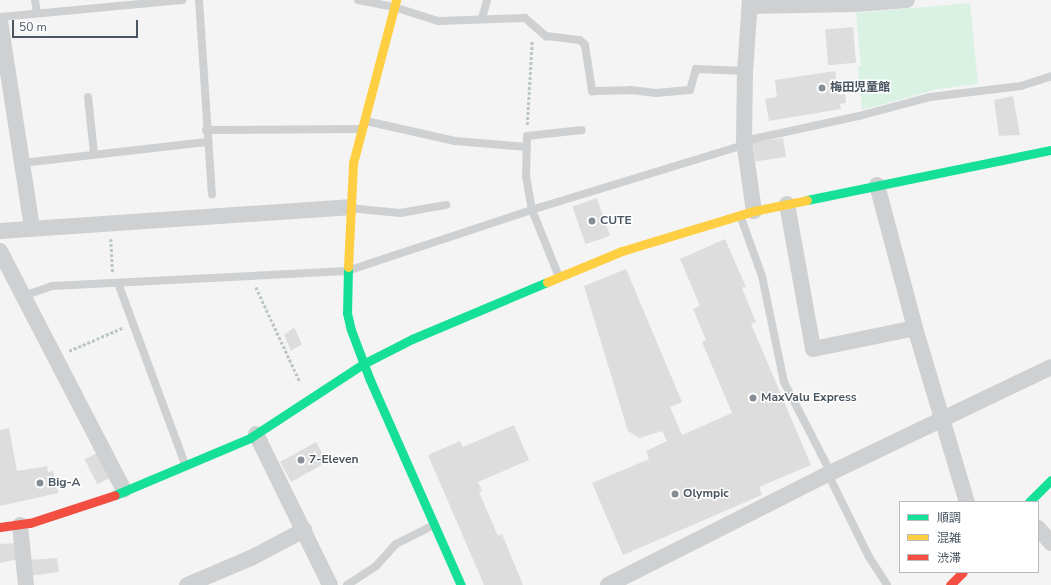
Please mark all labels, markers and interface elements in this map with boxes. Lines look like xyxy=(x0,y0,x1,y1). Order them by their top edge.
scale bar xyxy=(14,12,140,38)
text: 50 m xyxy=(19,19,47,35)
place label: 梅田児童館 xyxy=(830,81,890,95)
marker: 梅田児童館 xyxy=(817,83,827,93)
place label: CUTE xyxy=(600,214,632,228)
marker: CUTE xyxy=(587,216,597,226)
place label: MaxValu Express xyxy=(761,391,857,405)
marker: MaxValu Express xyxy=(748,393,758,403)
place label: 7-Eleven xyxy=(309,453,358,467)
marker: 7-Eleven xyxy=(296,455,306,465)
place label: Big-A xyxy=(48,476,80,490)
marker: Big-A xyxy=(35,478,45,488)
place label: Olympic xyxy=(683,487,729,501)
marker: Olympic xyxy=(670,489,680,499)
legend xyxy=(899,501,1039,573)
text: 順調 xyxy=(937,510,961,526)
text: 混雑 xyxy=(937,530,961,546)
text: 渋滞 xyxy=(937,550,961,566)

